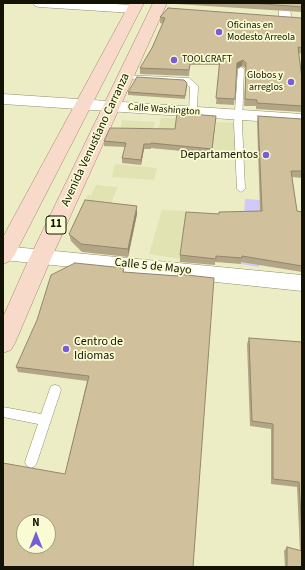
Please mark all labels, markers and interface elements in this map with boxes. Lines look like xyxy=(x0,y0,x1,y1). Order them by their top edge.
place label: Oficinas en Modesto Arreola xyxy=(227,20,295,44)
marker: Oficinas en Modesto Arreola xyxy=(214,27,224,37)
place label: TOOLCRAFT xyxy=(182,54,232,66)
marker: TOOLCRAFT xyxy=(169,55,179,65)
place label: Globos y arreglos xyxy=(247,70,283,94)
street label: Avenida Venustiano Carranza xyxy=(59,71,133,209)
marker: Globos y arreglos xyxy=(286,77,296,87)
street label: Calle Washington xyxy=(128,101,200,119)
place label: Departamentos xyxy=(180,148,258,162)
marker: Departamentos xyxy=(261,150,271,160)
road number: 11 xyxy=(46,216,66,234)
street label: Calle 5 de Mayo xyxy=(114,256,192,278)
place label: Centro de Idiomas xyxy=(74,335,123,363)
marker: Centro de Idiomas xyxy=(61,344,71,354)
north arrow xyxy=(16,514,56,554)
text: N xyxy=(32,515,40,530)

